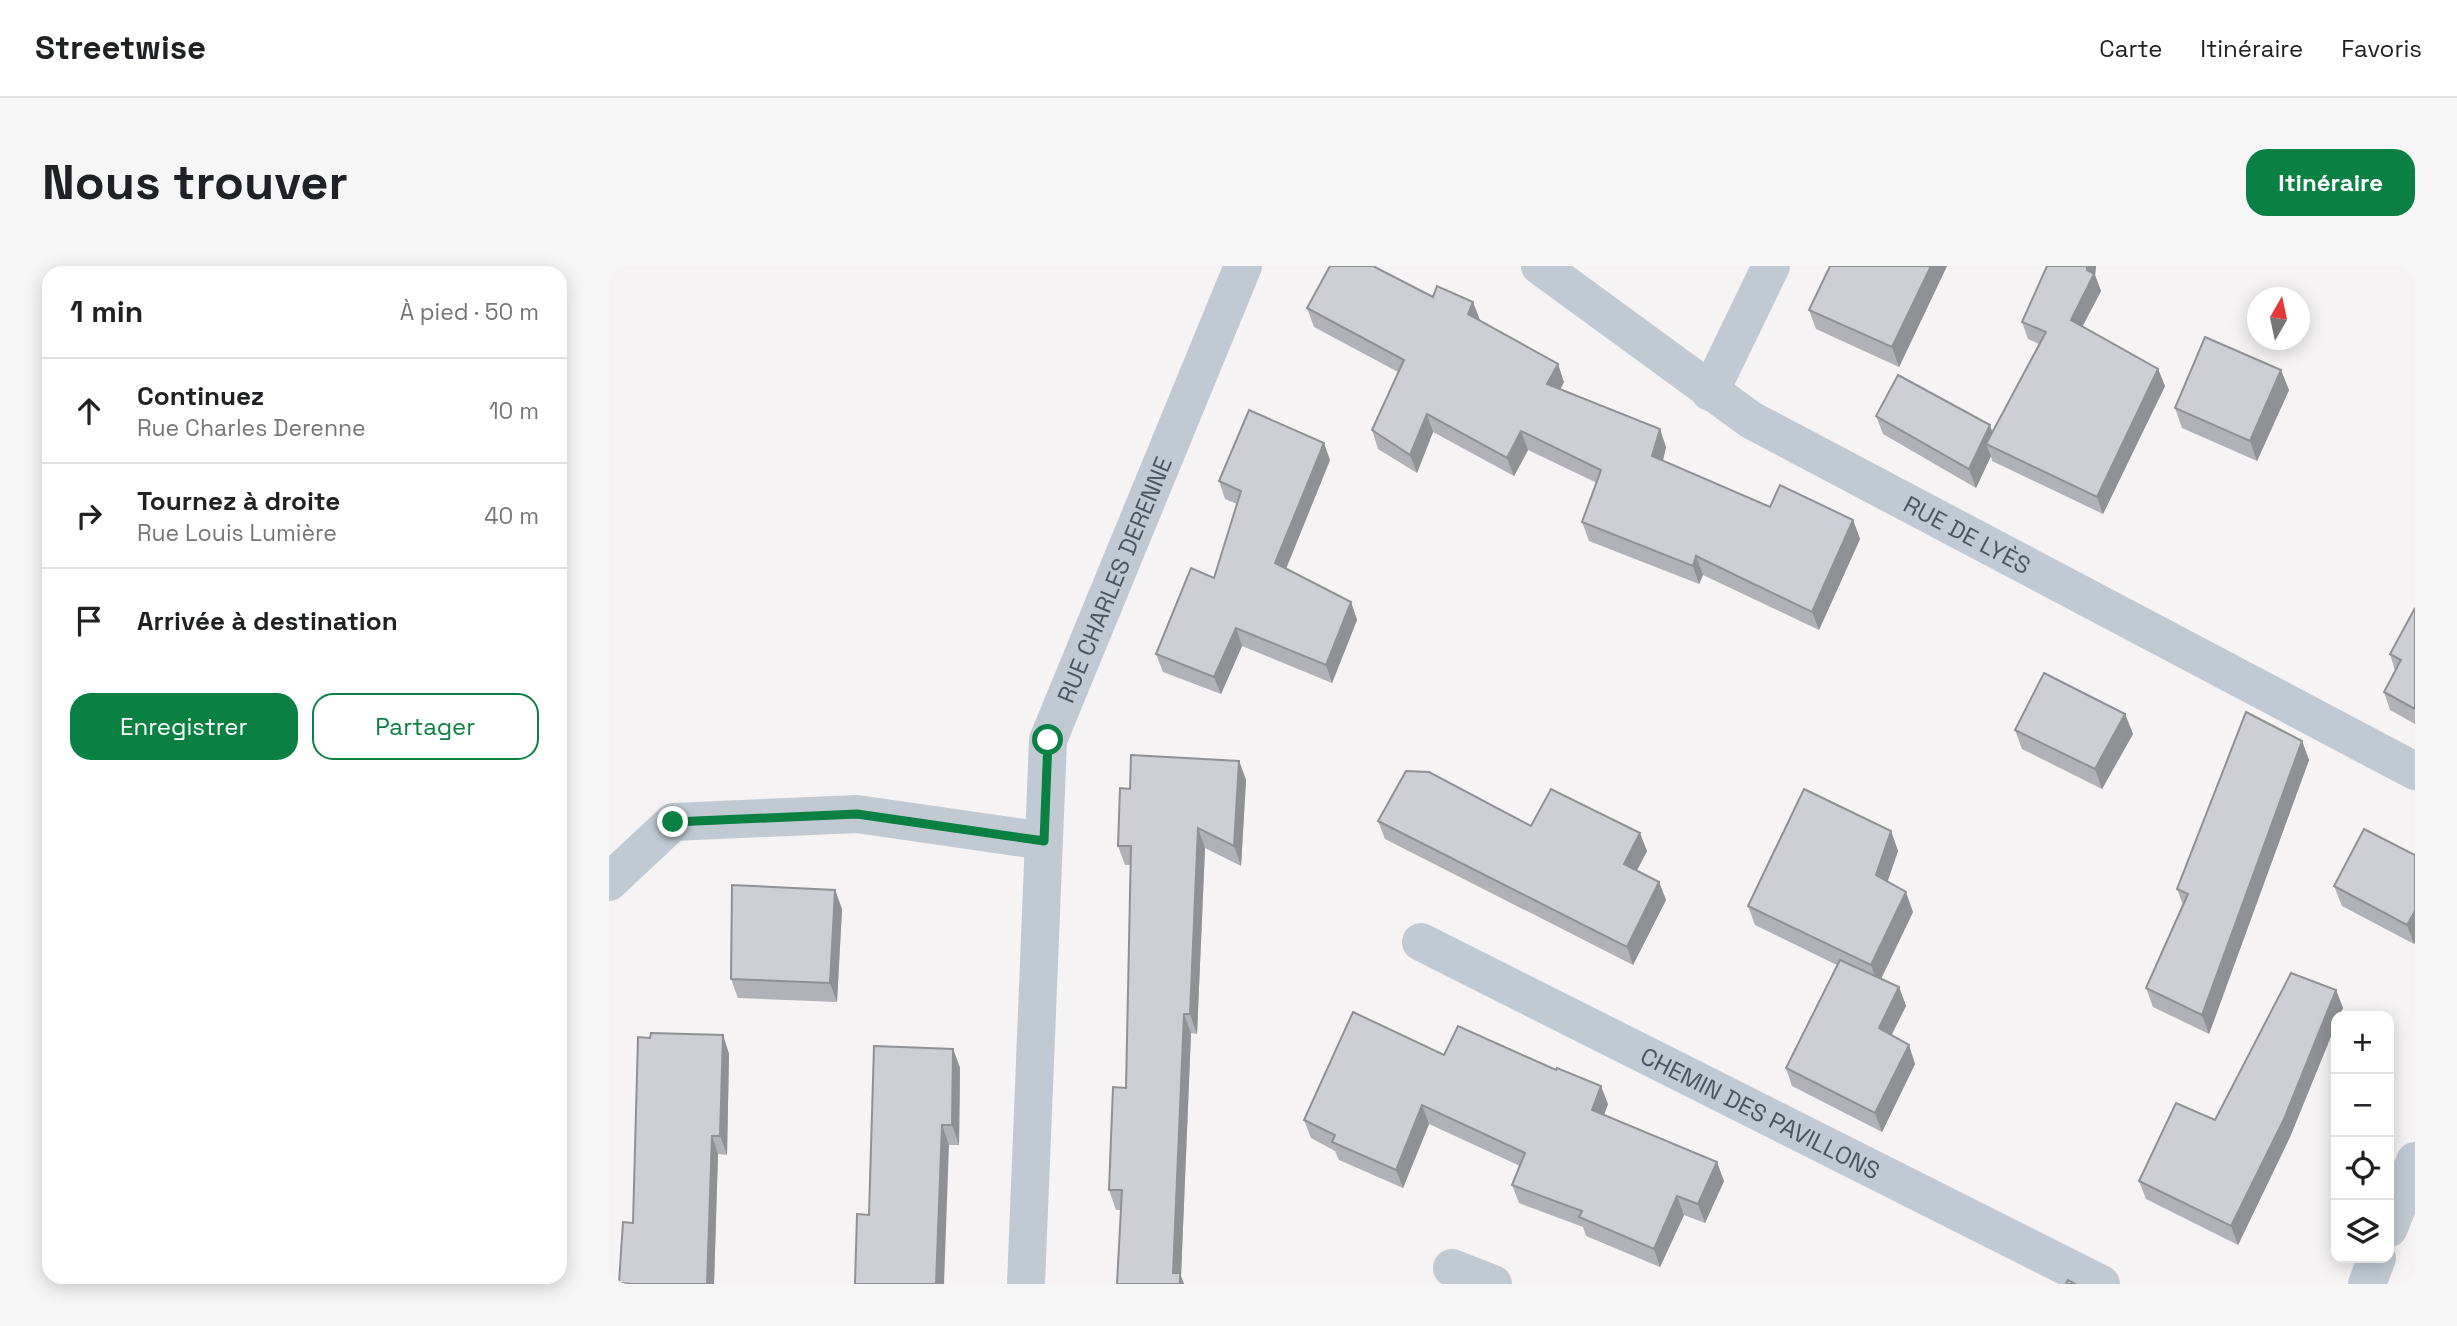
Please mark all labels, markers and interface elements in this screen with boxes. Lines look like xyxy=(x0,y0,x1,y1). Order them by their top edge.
text: Streetwise xyxy=(35,27,206,69)
text: Carte xyxy=(2099,33,2162,64)
text: Itinéraire xyxy=(2200,33,2303,64)
text: Favoris xyxy=(2341,33,2422,64)
button: Itinéraire xyxy=(2246,149,2415,216)
text: Nous trouver xyxy=(42,151,348,213)
north arrow xyxy=(2247,287,2310,350)
text: 1 min xyxy=(70,292,143,331)
text: À pied · 50 m xyxy=(400,297,539,327)
text: Continuez xyxy=(137,379,264,413)
icon: ahead xyxy=(70,392,108,430)
text: 10 m xyxy=(489,396,539,426)
text: Rue Charles Derenne xyxy=(137,413,366,443)
street label: RUE CHARLES DERENNE xyxy=(1050,452,1178,707)
text: Tournez à droite xyxy=(137,484,340,518)
street label: RUE DE LYÈS xyxy=(1899,488,2036,581)
icon: right xyxy=(70,497,108,535)
text: 40 m xyxy=(484,501,539,531)
text: Rue Louis Lumière xyxy=(137,518,337,548)
icon: arrive xyxy=(70,602,108,640)
text: Arrivée à destination xyxy=(137,604,398,638)
button: Enregistrer xyxy=(70,693,298,760)
button: Partager xyxy=(312,693,539,760)
route start xyxy=(1032,724,1063,755)
route end xyxy=(657,806,688,837)
map controls xyxy=(2331,1011,2394,1263)
button: + xyxy=(2331,1011,2394,1074)
street label: CHEMIN DES PAVILLONS xyxy=(1636,1040,1885,1186)
button: − xyxy=(2331,1074,2394,1137)
button: locate xyxy=(2331,1137,2394,1200)
button: layers xyxy=(2331,1200,2394,1263)

